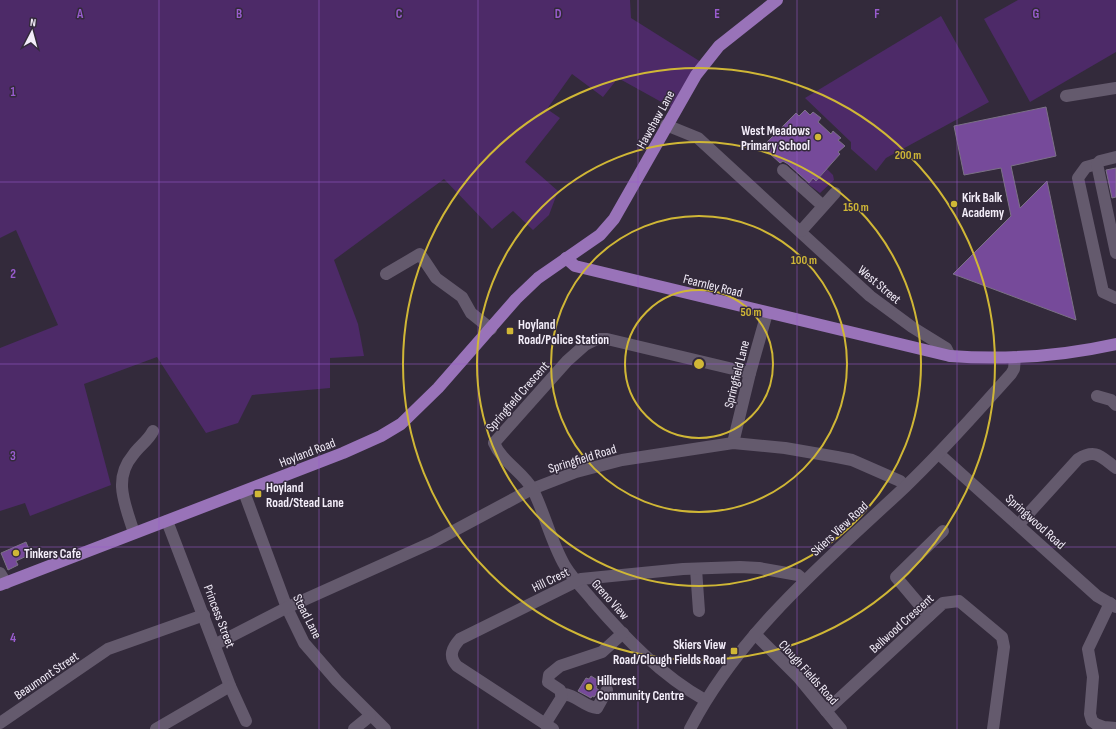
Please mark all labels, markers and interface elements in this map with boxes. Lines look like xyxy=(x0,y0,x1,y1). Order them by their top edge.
text: A xyxy=(76,6,84,22)
text: B xyxy=(236,6,242,22)
text: C xyxy=(396,6,403,22)
text: D xyxy=(555,6,562,22)
text: E xyxy=(714,6,720,22)
text: F xyxy=(874,6,880,22)
text: G xyxy=(1033,6,1040,22)
north arrow xyxy=(12,12,52,52)
text: N xyxy=(29,16,37,29)
text: 1 xyxy=(10,84,16,100)
street label: Hawshaw Lane xyxy=(633,88,678,151)
place label: West Meadows Primary School xyxy=(741,123,810,154)
marker: West Meadows Primary School xyxy=(813,132,823,142)
text: 200 m xyxy=(895,148,921,163)
place label: Kirk Balk Academy xyxy=(961,190,1005,221)
marker: Kirk Balk Academy xyxy=(949,199,959,209)
text: 150 m xyxy=(843,200,869,215)
text: 100 m xyxy=(791,253,817,268)
street label: West Street xyxy=(854,262,904,307)
text: 2 xyxy=(10,266,16,282)
street label: Fearnley Road xyxy=(681,271,744,301)
text: 50 m xyxy=(741,305,761,320)
place label: Hoyland Road/Police Station xyxy=(518,317,609,348)
marker: Hoyland Road/Police Station xyxy=(505,326,515,336)
street label: Springfield Lane xyxy=(721,339,753,410)
centre of rings xyxy=(692,357,706,371)
street label: Springfield Crescent xyxy=(483,358,553,435)
street label: Hoyland Road xyxy=(277,435,338,471)
street label: Springfield Road xyxy=(546,441,618,477)
text: 3 xyxy=(10,448,16,464)
place label: Hoyland Road/Stead Lane xyxy=(266,480,344,511)
marker: Hoyland Road/Stead Lane xyxy=(253,489,263,499)
street label: Springwood Road xyxy=(1002,491,1069,553)
street label: Skiers View Road xyxy=(808,498,872,559)
place label: Tinkers Cafe xyxy=(24,546,82,562)
marker: Tinkers Cafe xyxy=(11,548,21,558)
street label: Hill Crest xyxy=(529,564,572,596)
street label: Greno View xyxy=(588,576,633,624)
street label: Princess Street xyxy=(200,583,238,650)
street label: Bellwood Crescent xyxy=(866,591,937,657)
street label: Stead Lane xyxy=(289,592,325,641)
text: 4 xyxy=(10,630,16,646)
place label: Skiers View Road/Clough Fields Road xyxy=(613,637,726,668)
street label: Clough Fields Road xyxy=(775,637,841,708)
marker: Skiers View Road/Clough Fields Road xyxy=(729,646,739,656)
street label: Beaumont Street xyxy=(11,648,82,703)
place label: Hillcrest Community Centre xyxy=(597,673,685,704)
marker: Hillcrest Community Centre xyxy=(584,682,594,692)

